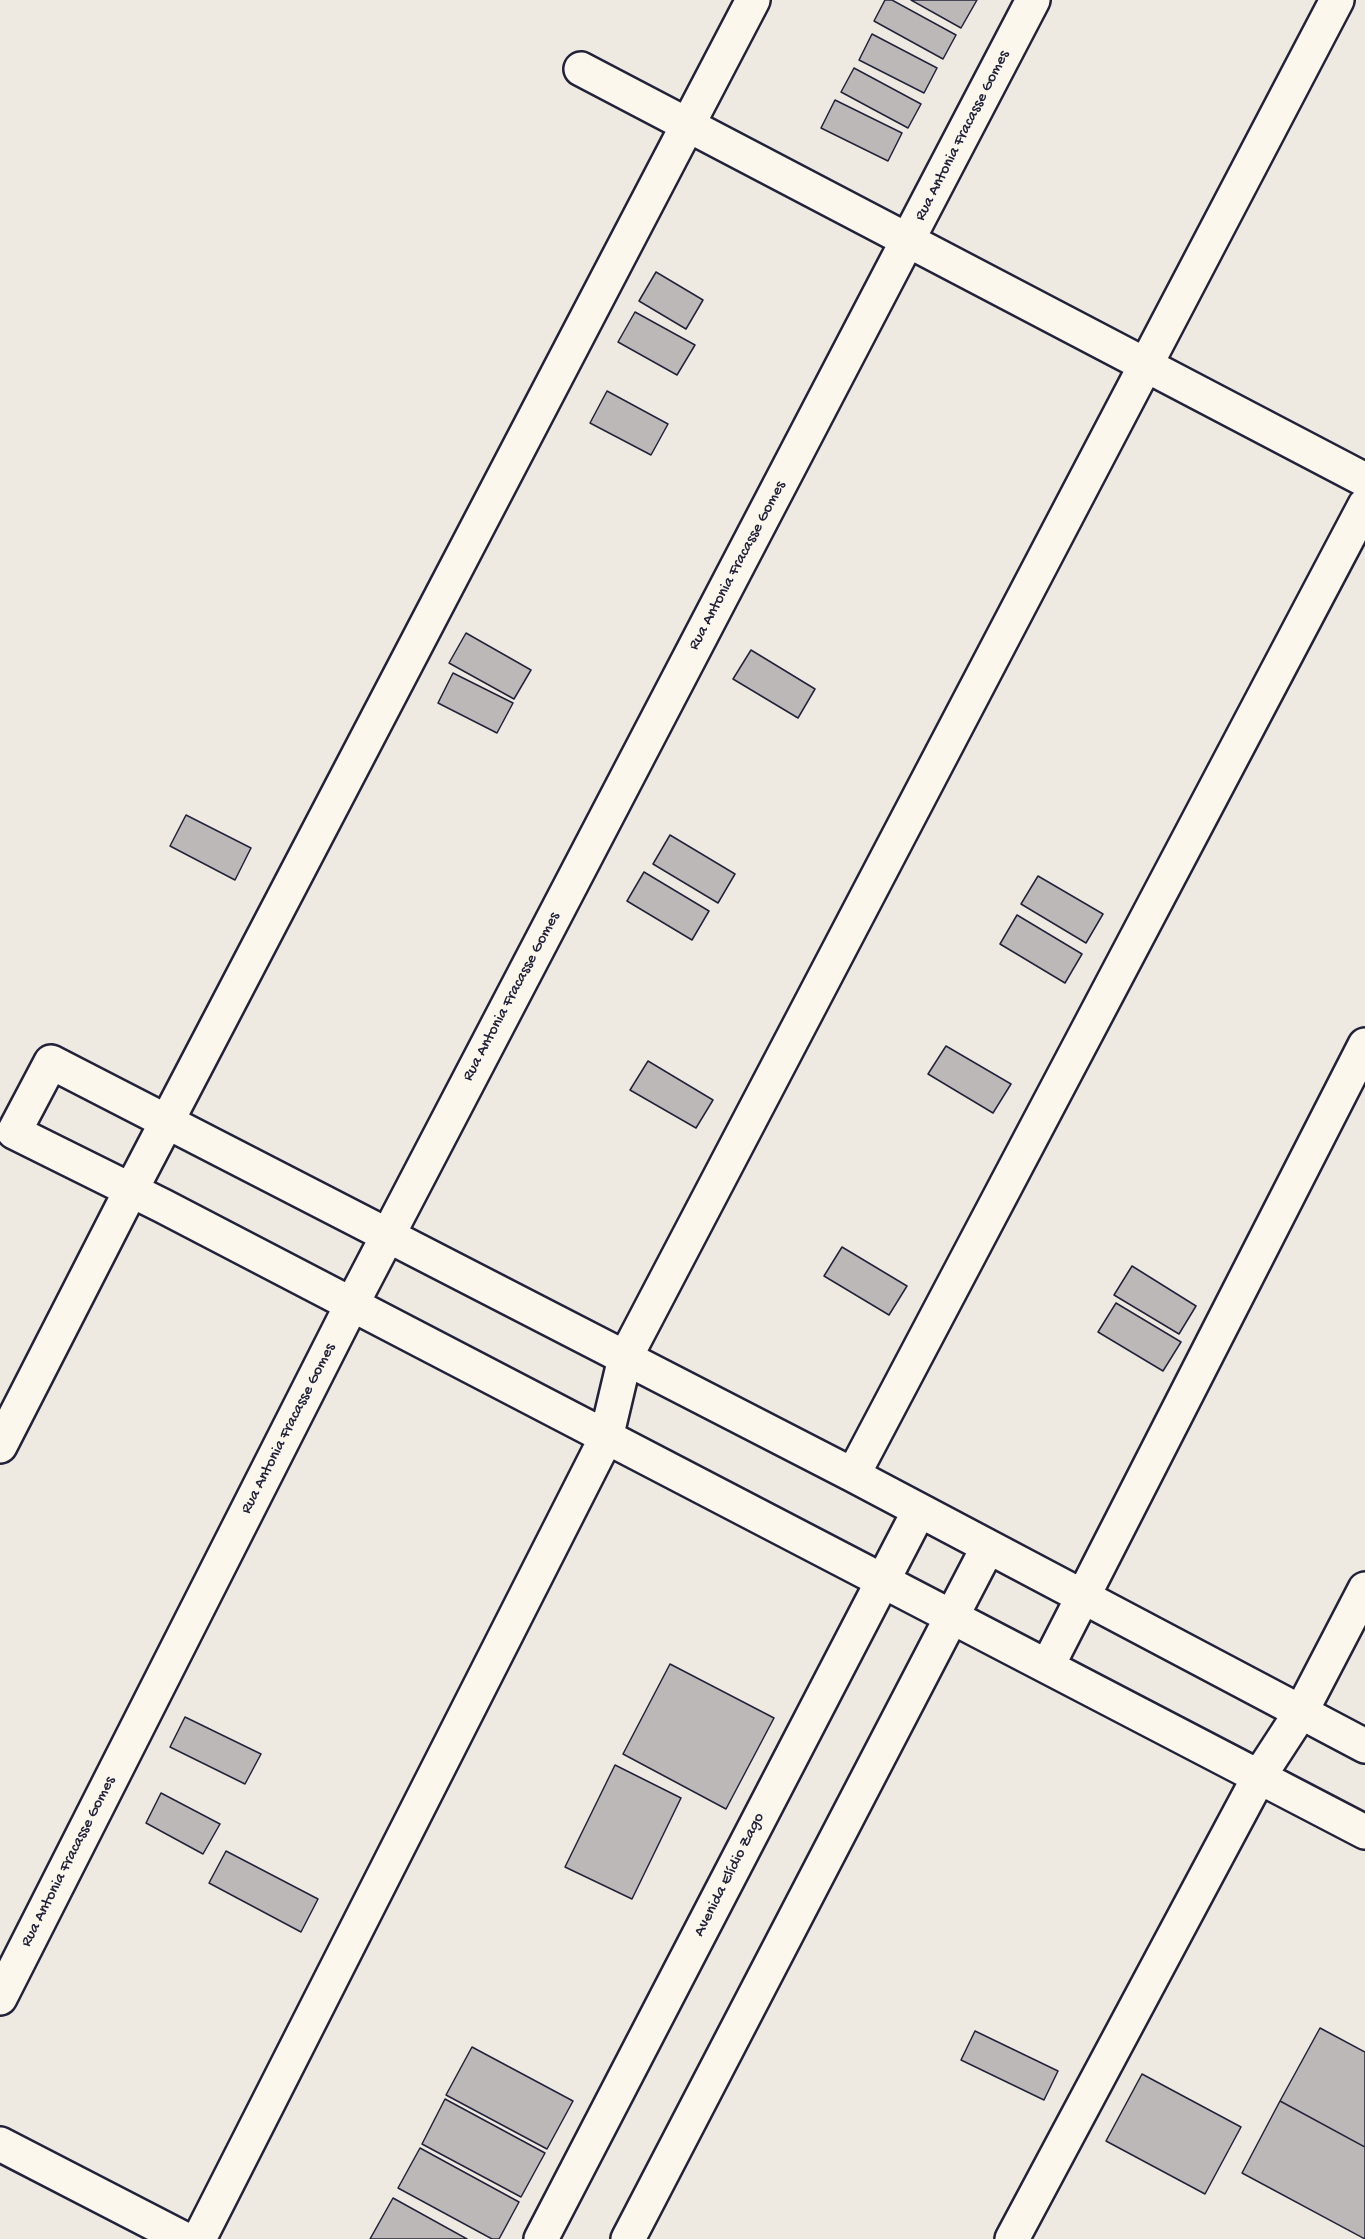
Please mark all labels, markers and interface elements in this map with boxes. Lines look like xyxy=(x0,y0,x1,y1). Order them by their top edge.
street label: Rua Antonia Fracasse Gomes xyxy=(912,47,1014,225)
street label: Rua Antonia Fracasse Gomes xyxy=(685,478,791,654)
street label: Rua Antonia Fracasse Gomes xyxy=(459,909,565,1085)
street label: Rua Antonia Fracasse Gomes xyxy=(238,1340,340,1518)
street label: Rua Antonia Fracasse Gomes xyxy=(18,1773,120,1951)
street label: Avenida Elídio Zago xyxy=(690,1810,770,1940)

